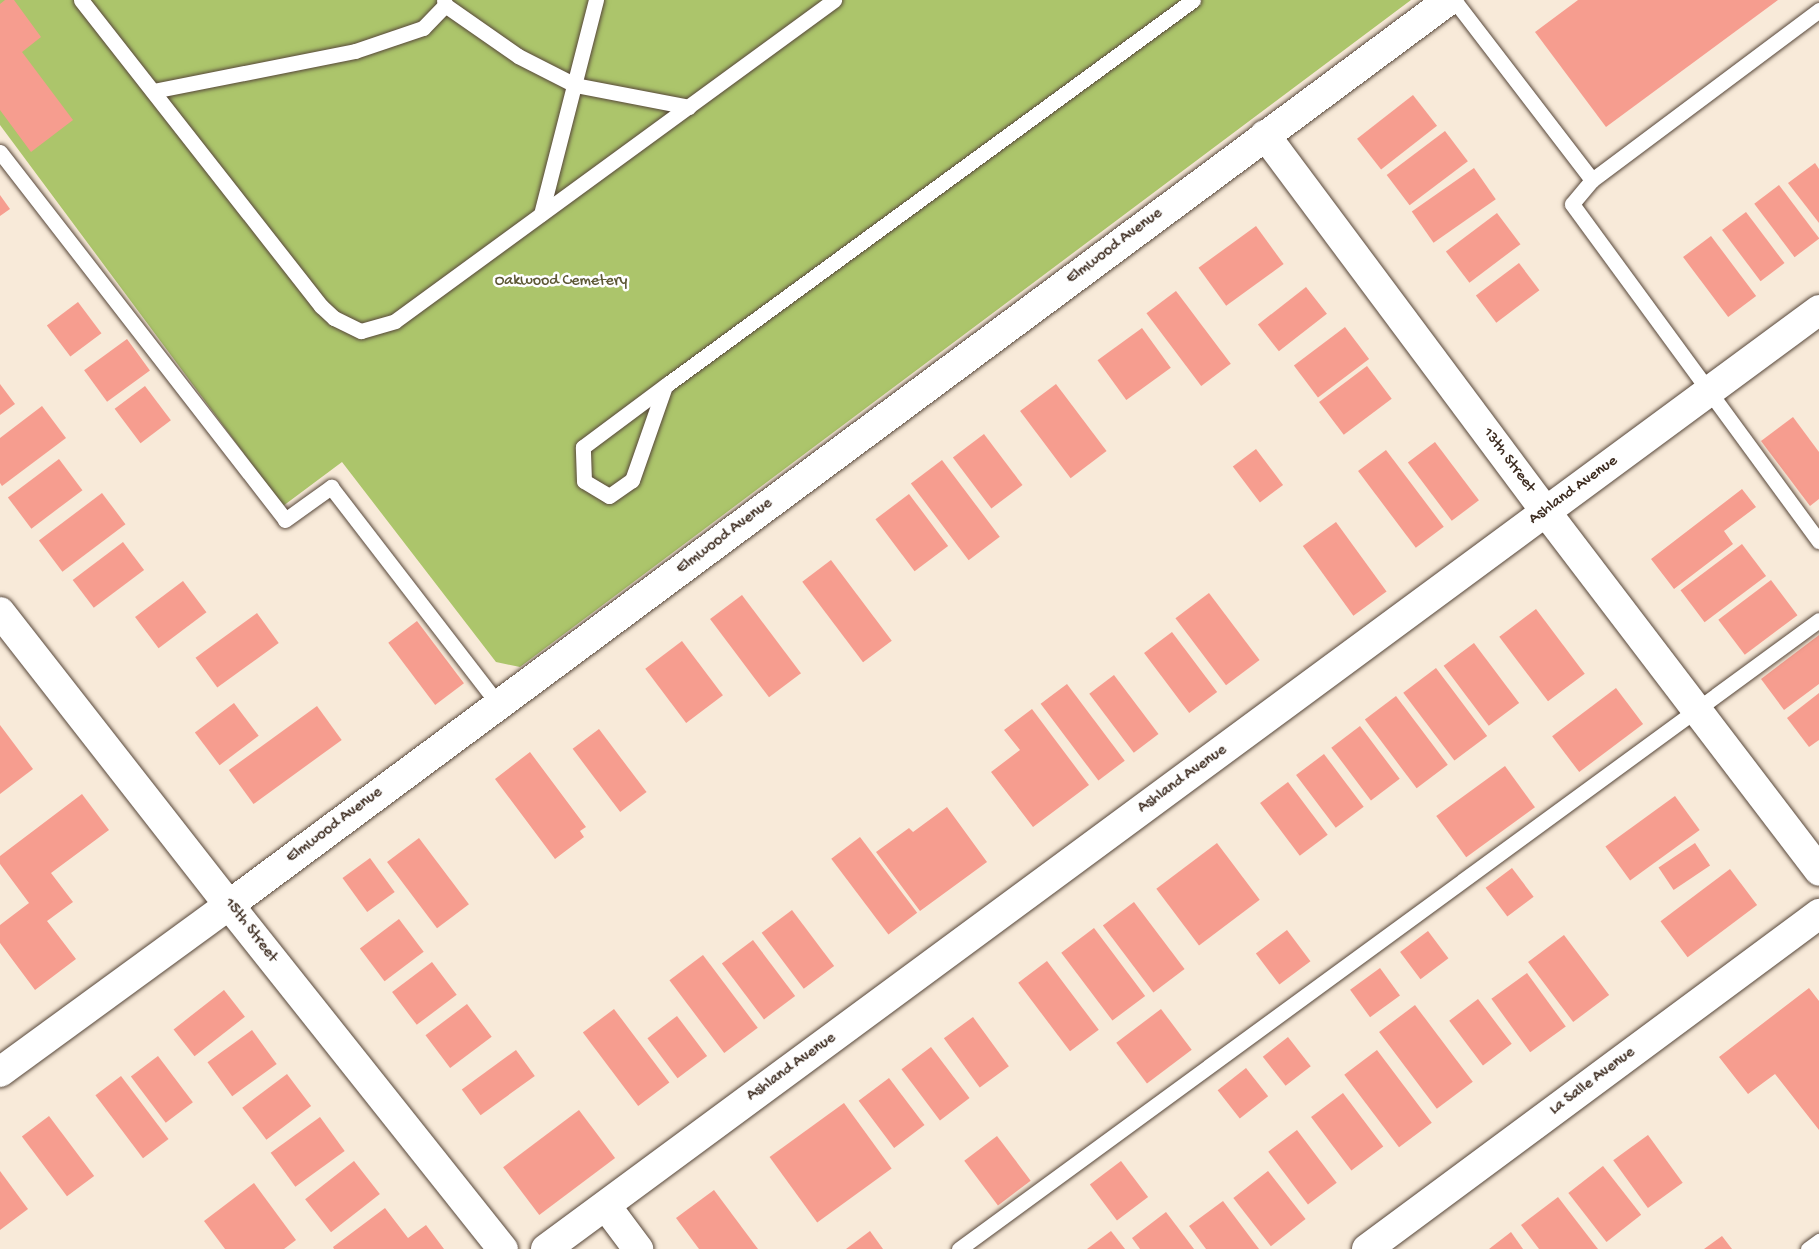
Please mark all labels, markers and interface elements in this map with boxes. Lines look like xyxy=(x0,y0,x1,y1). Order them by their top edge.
street label: Elmwood Avenue xyxy=(1063,205,1167,289)
park label: Oakwood Cemetery xyxy=(495,272,627,292)
street label: 13th Street xyxy=(1477,425,1539,497)
street label: Ashland Avenue xyxy=(1526,452,1622,530)
street label: Elmwood Avenue xyxy=(673,495,777,579)
street label: Ashland Avenue xyxy=(1135,741,1231,819)
street label: Elmwood Avenue xyxy=(283,784,387,868)
street label: 15th Street xyxy=(219,895,281,967)
street label: Ashland Avenue xyxy=(744,1029,840,1107)
street label: La Salle Avenue xyxy=(1546,1044,1640,1120)

